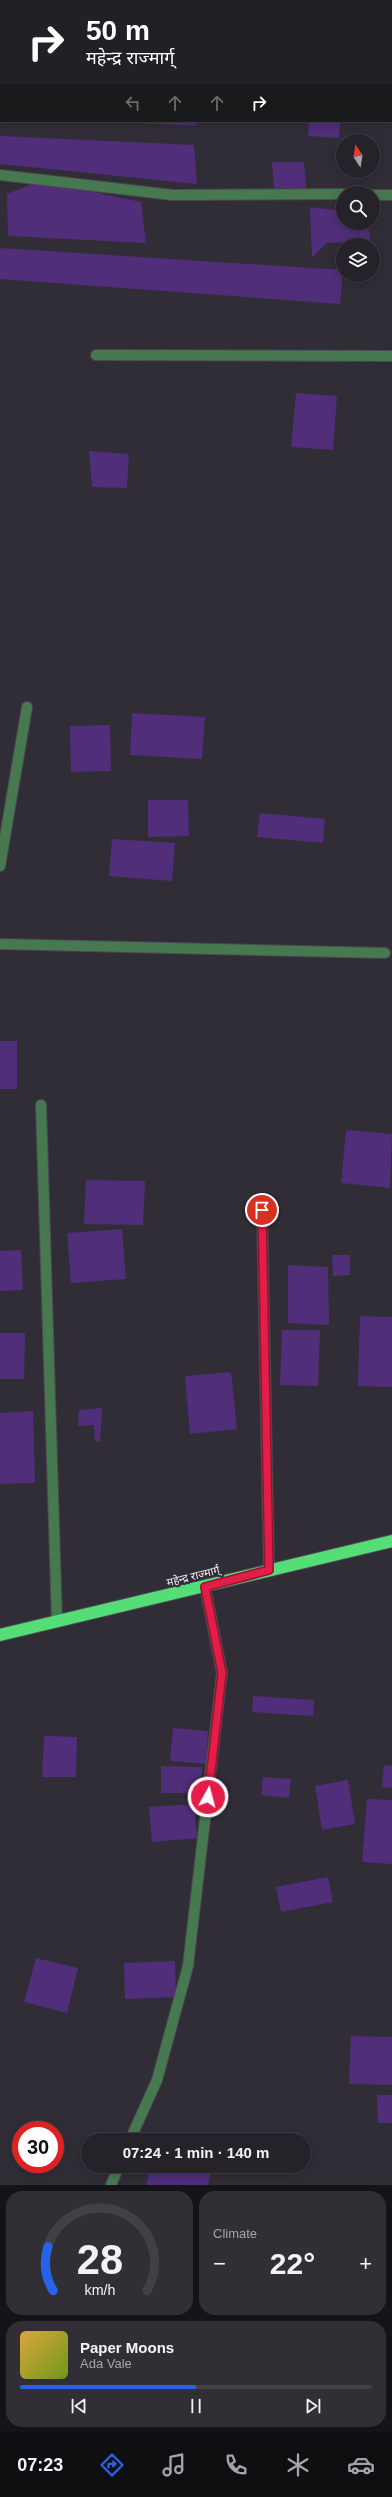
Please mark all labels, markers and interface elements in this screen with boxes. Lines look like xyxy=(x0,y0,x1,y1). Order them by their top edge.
text: 50 m xyxy=(86,15,150,46)
icon: right xyxy=(20,16,72,68)
text: महेन्द्र राज्मार्ग् xyxy=(86,48,174,68)
icon: left xyxy=(122,92,144,114)
icon: ahead xyxy=(164,92,186,114)
icon: ahead xyxy=(206,92,228,114)
icon: right xyxy=(248,92,270,114)
north arrow xyxy=(336,134,380,178)
map controls xyxy=(336,134,380,282)
button: search xyxy=(336,186,380,230)
button: layers xyxy=(336,238,380,282)
pin xyxy=(245,1193,279,1227)
icon: arrive xyxy=(251,1199,273,1221)
street label: महेन्द्र राज्मार्ग् xyxy=(165,1563,223,1589)
position arrow xyxy=(187,1776,229,1818)
speed limit sign: 30 xyxy=(12,2121,64,2173)
text: 07:24 · 1 min · 140 m xyxy=(123,2144,269,2161)
text: Climate xyxy=(213,2226,257,2241)
text: 28 xyxy=(76,2236,123,2283)
text: 22° xyxy=(270,2247,315,2280)
text: − xyxy=(213,2251,226,2276)
text: + xyxy=(359,2251,372,2276)
text: km/h xyxy=(84,2282,115,2298)
text: Paper Moons xyxy=(80,2339,174,2356)
text: Ada Vale xyxy=(80,2356,132,2371)
icon: previous xyxy=(68,2395,90,2417)
icon: pause xyxy=(185,2395,207,2417)
icon: next xyxy=(302,2395,324,2417)
icon: directions xyxy=(98,2451,126,2479)
icon: music xyxy=(160,2451,188,2479)
icon: phone xyxy=(222,2451,250,2479)
icon: climate xyxy=(284,2451,312,2479)
icon: car xyxy=(347,2451,375,2479)
text: 07:23 xyxy=(17,2455,63,2475)

